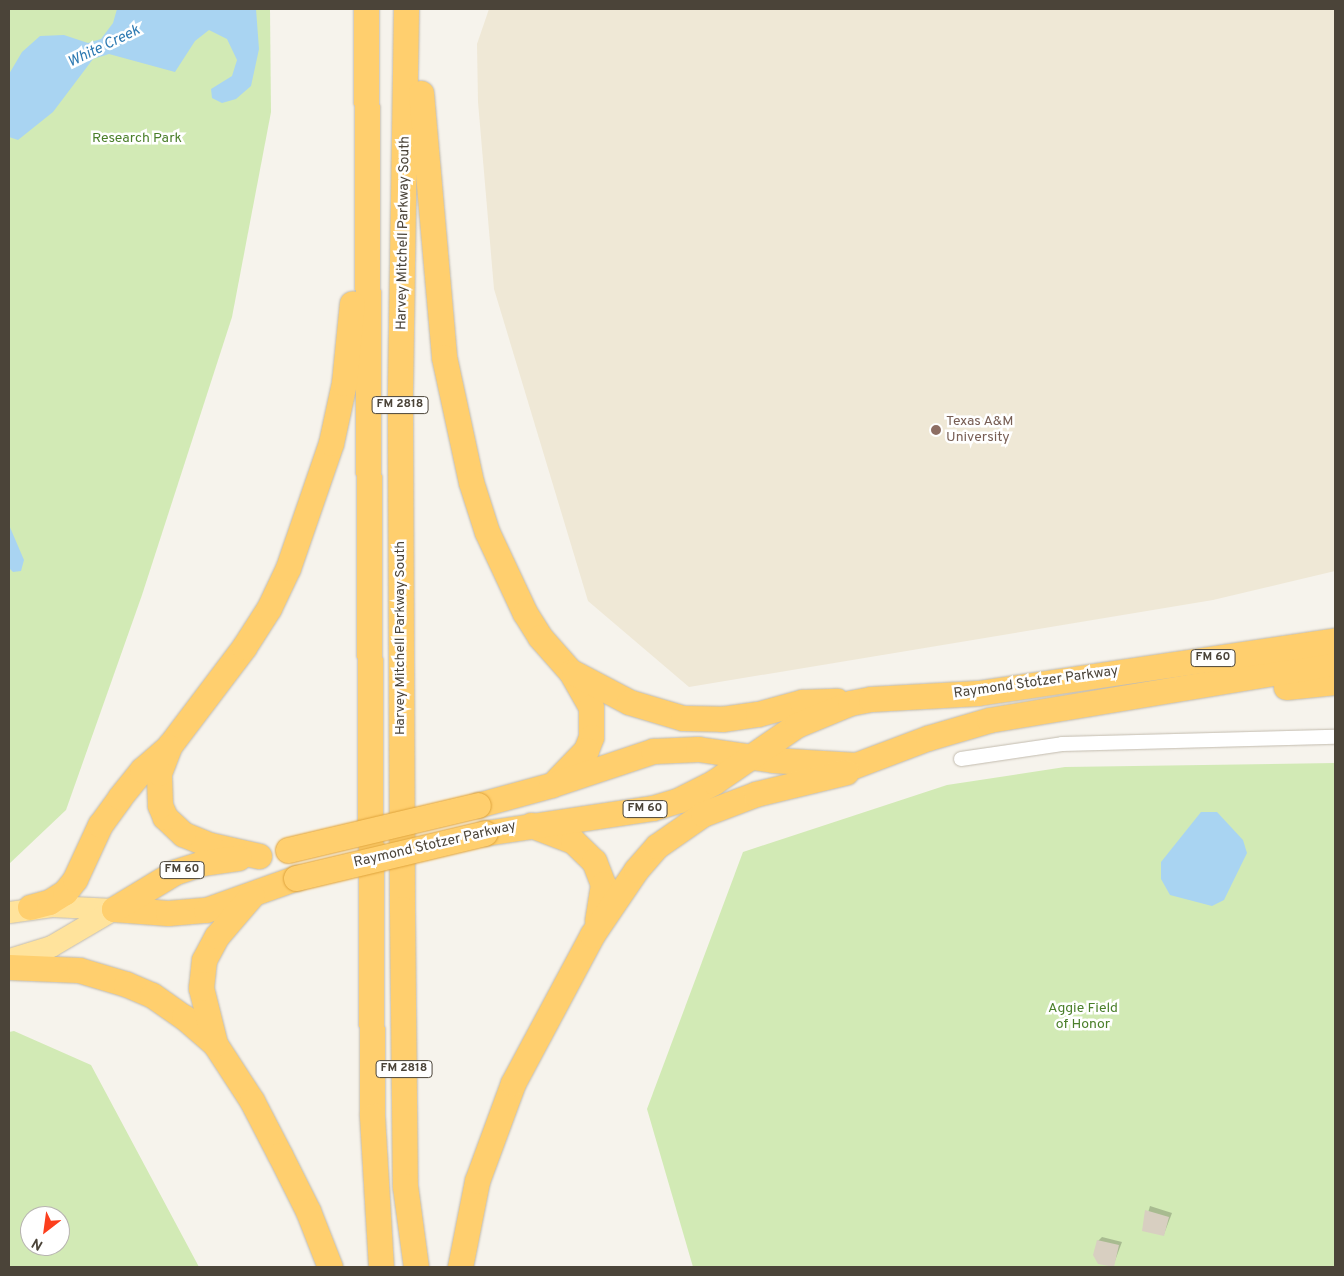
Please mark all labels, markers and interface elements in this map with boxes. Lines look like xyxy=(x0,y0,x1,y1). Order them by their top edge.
water label: White Creek xyxy=(65,22,143,72)
park label: Research Park xyxy=(92,131,182,147)
street label: Harvey Mitchell Parkway South xyxy=(394,136,414,330)
road number: FM 2818 xyxy=(371,396,429,414)
place label: Texas A&M University xyxy=(946,414,1014,447)
marker: Texas A&M University xyxy=(930,424,942,436)
street label: Harvey Mitchell Parkway South xyxy=(393,541,409,735)
road number: FM 60 xyxy=(1190,648,1236,668)
street label: Raymond Stotzer Parkway xyxy=(953,663,1119,703)
road number: FM 60 xyxy=(622,800,668,819)
street label: Raymond Stotzer Parkway xyxy=(352,818,518,872)
road number: FM 60 xyxy=(160,860,204,880)
park label: Aggie Field of Honor xyxy=(1048,1001,1118,1034)
road number: FM 2818 xyxy=(375,1060,433,1078)
north arrow xyxy=(20,1206,70,1256)
text: N xyxy=(29,1234,46,1253)

